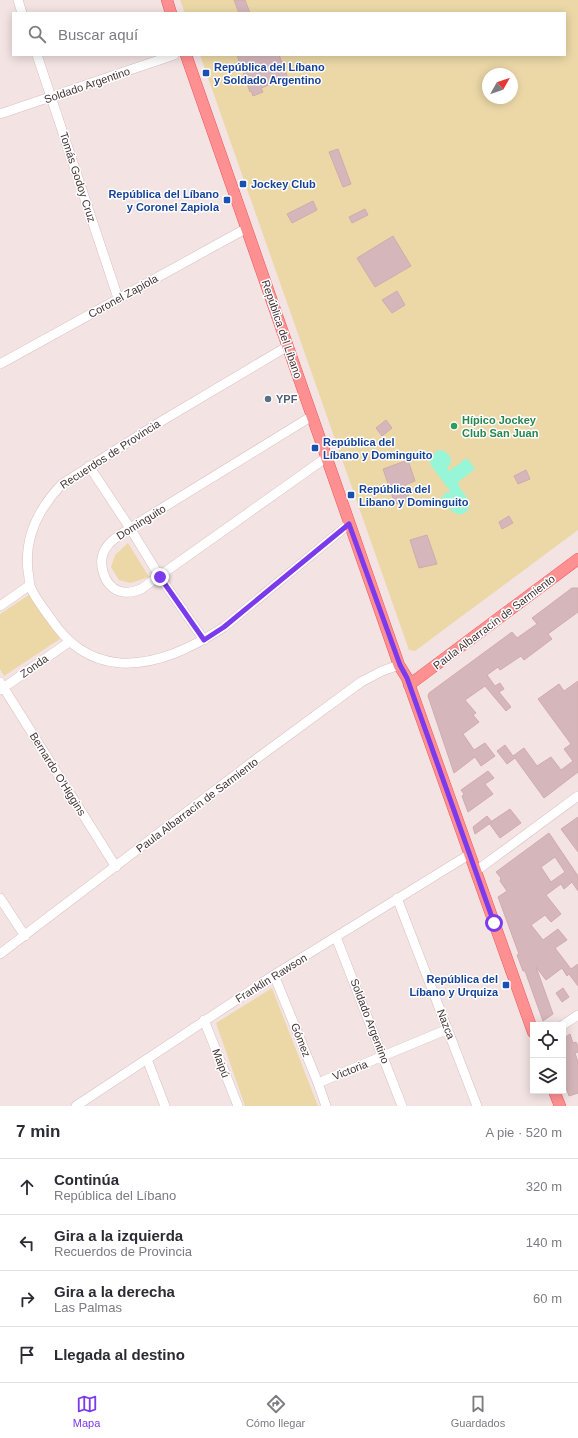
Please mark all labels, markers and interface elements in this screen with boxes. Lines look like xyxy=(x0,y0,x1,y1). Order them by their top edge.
search box xyxy=(12,12,566,56)
icon: search xyxy=(26,23,48,45)
text: Buscar aquí xyxy=(58,26,138,43)
place label: República del Líbano y Soldado Argentino xyxy=(214,61,325,86)
street label: Soldado Argentino xyxy=(43,65,131,105)
marker: República del Líbano y Soldado Argentino xyxy=(201,68,211,78)
north arrow xyxy=(482,68,518,104)
street label: Tomás Godoy Cruz xyxy=(58,130,98,224)
place label: Jockey Club xyxy=(251,178,316,190)
marker: Jockey Club xyxy=(238,179,248,189)
place label: República del Líbano y Coronel Zapiola xyxy=(108,188,220,213)
marker: República del Líbano y Coronel Zapiola xyxy=(222,195,232,205)
street label: Coronel Zapiola xyxy=(86,272,161,320)
street label: República del Líbano xyxy=(260,278,304,380)
place label: YPF xyxy=(276,393,298,405)
marker: YPF xyxy=(263,394,273,404)
place label: Hípico Jockey Club San Juan xyxy=(462,414,539,439)
street label: Recuerdos de Provincia xyxy=(58,417,163,491)
marker: Hípico Jockey Club San Juan xyxy=(449,421,459,431)
place label: República del Líbano y Dominguito xyxy=(323,436,433,461)
marker: República del Líbano y Dominguito xyxy=(310,443,320,453)
place label: República del Libano y Dominguito xyxy=(359,483,469,508)
marker: República del Libano y Dominguito xyxy=(346,490,356,500)
street label: Dominguito xyxy=(114,502,168,542)
route end xyxy=(151,568,169,586)
street label: Paula Albarracín de Sarmiento xyxy=(431,572,557,672)
street label: Zonda xyxy=(18,652,51,680)
street label: Bernardo O'Higgins xyxy=(28,730,89,818)
street label: Paula Albarracín de Sarmiento xyxy=(134,755,260,855)
route start xyxy=(485,914,503,932)
street label: Franklin Rawson xyxy=(233,951,309,1005)
place label: República del Líbano y Urquiza xyxy=(409,973,499,998)
street label: Soldado Argentino xyxy=(348,977,392,1065)
marker: República del Líbano y Urquiza xyxy=(501,980,511,990)
street label: Nazca xyxy=(435,1007,458,1042)
street label: Gómez xyxy=(289,1021,313,1059)
map controls xyxy=(530,1022,566,1094)
button: locate xyxy=(530,1022,566,1058)
street label: Maipú xyxy=(210,1047,232,1079)
street label: Victoria xyxy=(331,1057,370,1082)
button: layers xyxy=(530,1058,566,1094)
text: 7 min xyxy=(16,1122,60,1141)
text: A pie · 520 m xyxy=(485,1125,562,1140)
text: Continúa xyxy=(54,1171,119,1188)
icon: ahead xyxy=(16,1176,38,1198)
text: 320 m xyxy=(526,1179,562,1194)
text: República del Líbano xyxy=(54,1188,176,1203)
text: Gira a la izquierda xyxy=(54,1227,183,1244)
icon: left xyxy=(16,1232,38,1254)
text: 140 m xyxy=(526,1235,562,1250)
text: Recuerdos de Provincia xyxy=(54,1244,192,1259)
text: Gira a la derecha xyxy=(54,1283,175,1300)
icon: right xyxy=(16,1288,38,1310)
text: 60 m xyxy=(533,1291,562,1306)
text: Las Palmas xyxy=(54,1300,122,1315)
icon: arrive xyxy=(16,1344,38,1366)
text: Llegada al destino xyxy=(54,1346,185,1363)
tab: Mapa xyxy=(73,1393,100,1429)
tab: Cómo llegar xyxy=(246,1393,305,1429)
tab: Guardados xyxy=(451,1393,505,1429)

